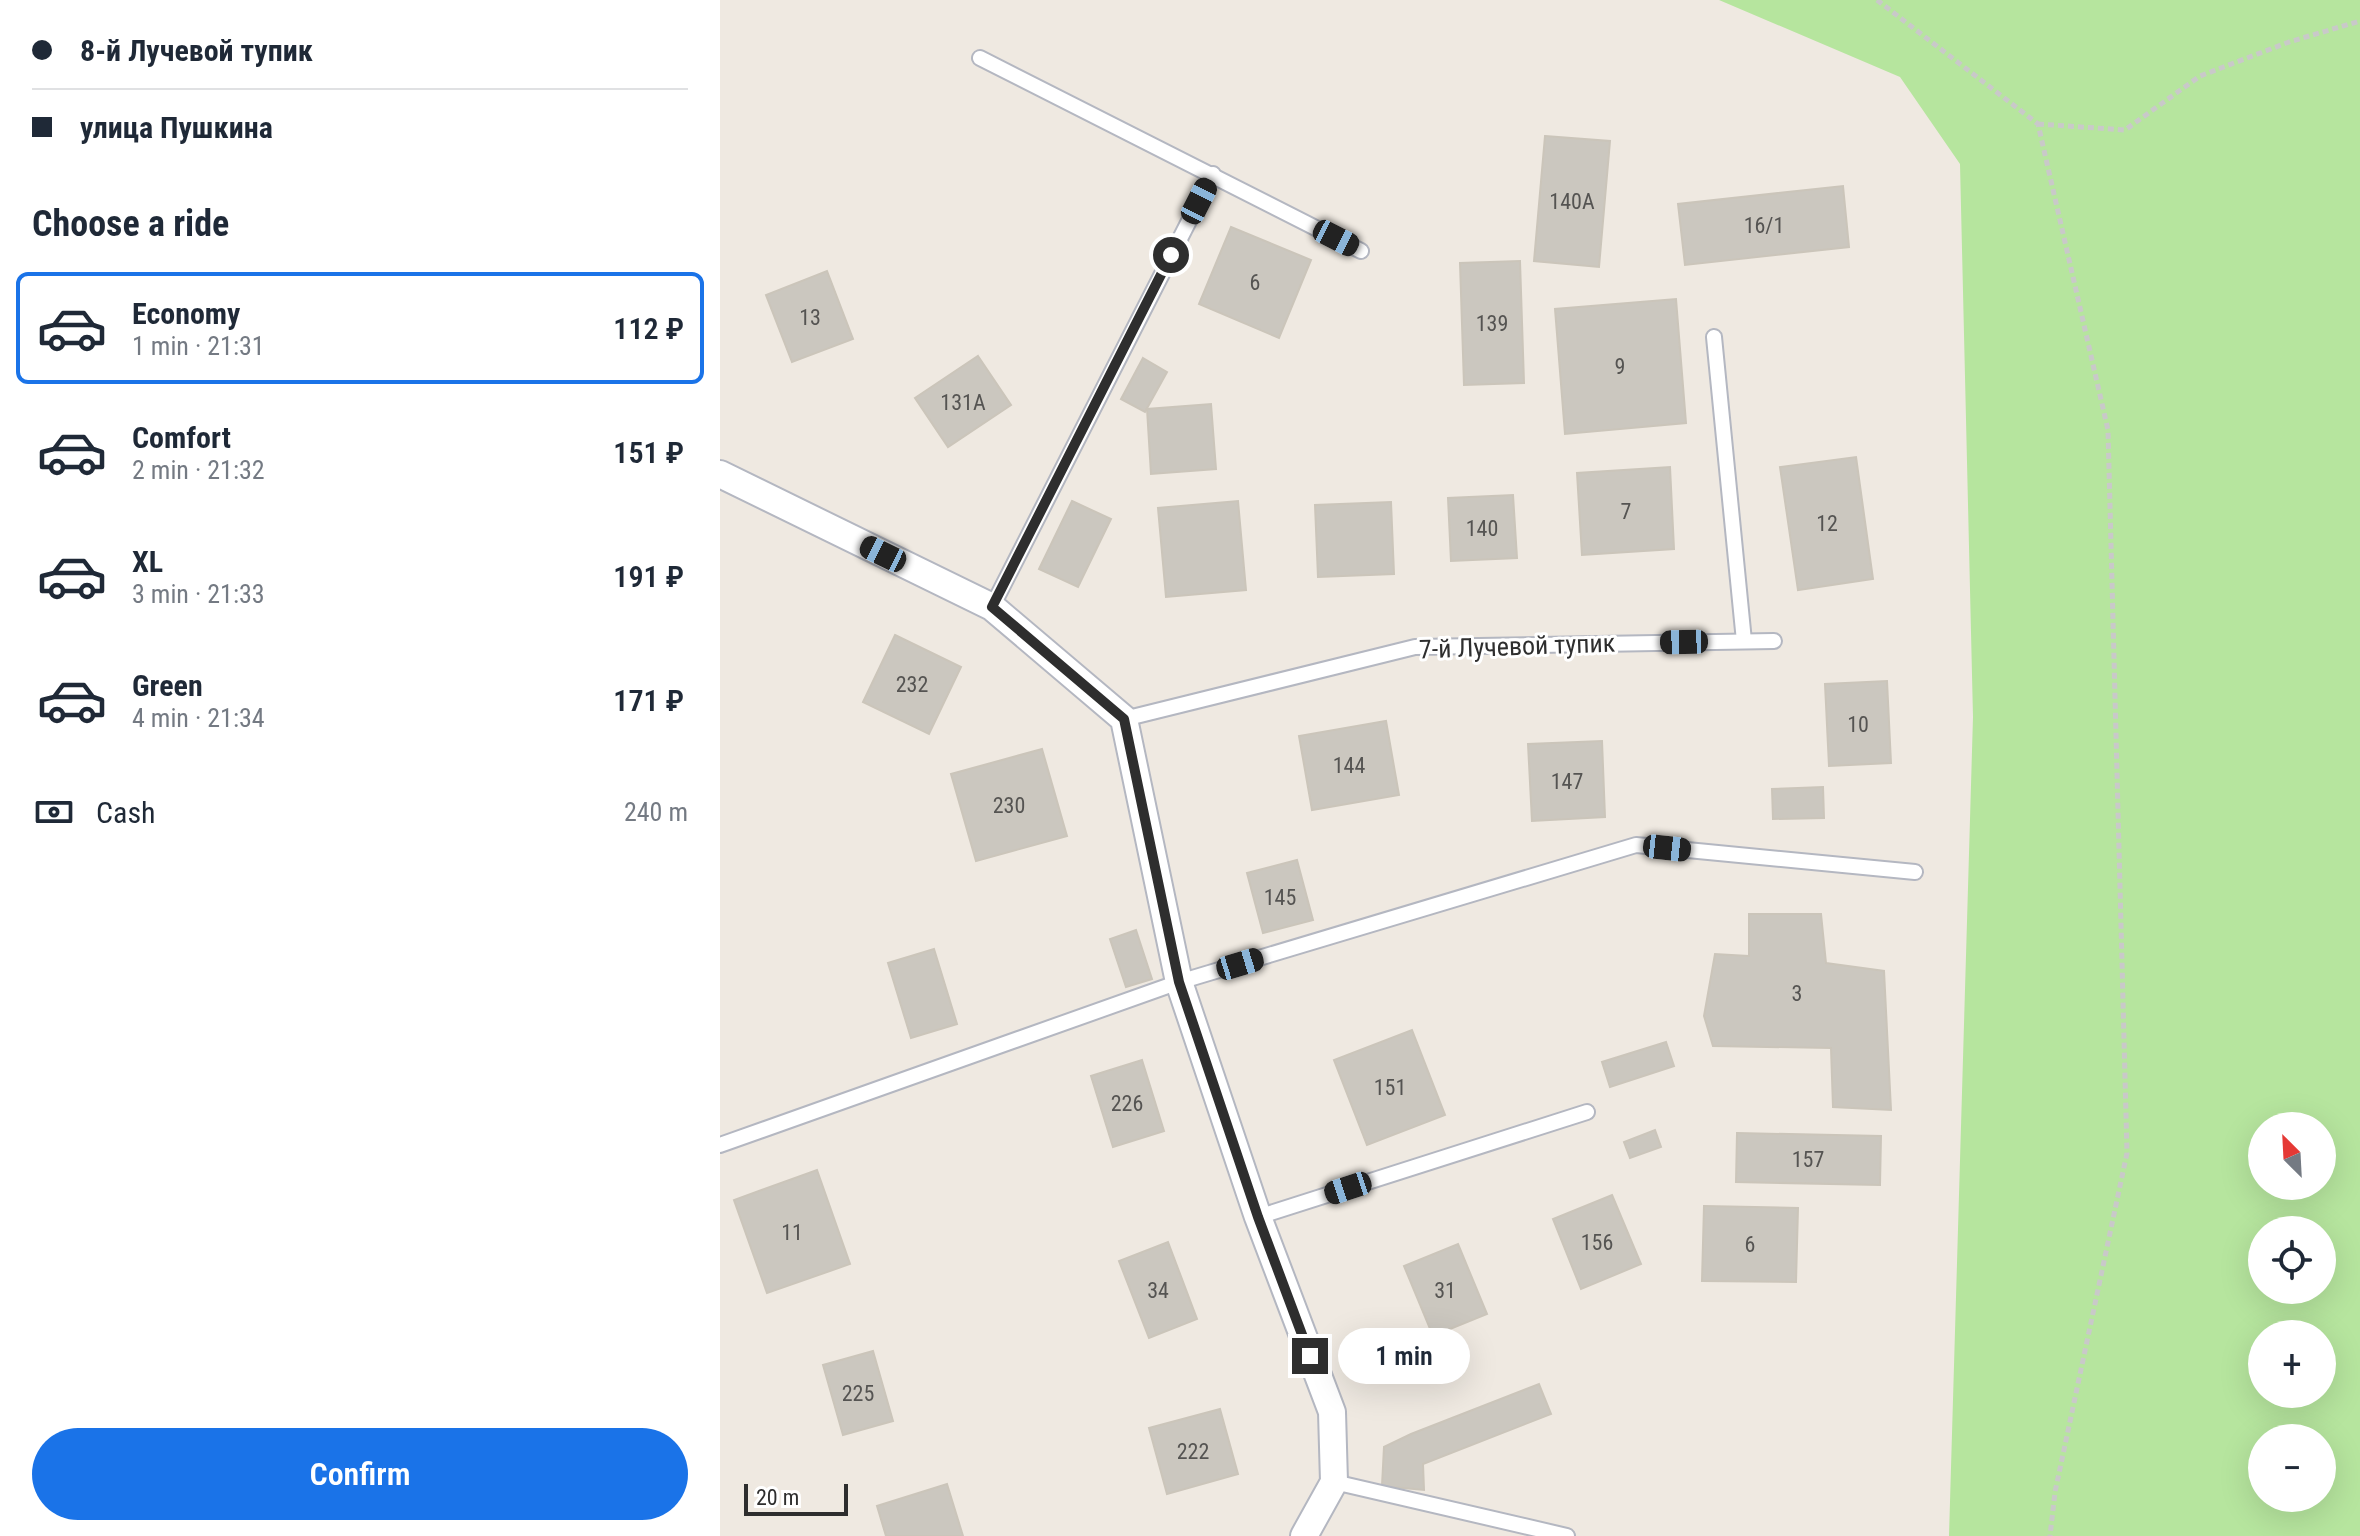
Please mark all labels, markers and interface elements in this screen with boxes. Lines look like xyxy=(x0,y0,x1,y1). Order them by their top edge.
text: 8-й Лучевой тупик xyxy=(80,33,313,68)
text: улица Пушкина xyxy=(80,110,273,145)
car xyxy=(1177,174,1221,228)
house number: 140А xyxy=(1549,189,1595,214)
text: Choose a ride xyxy=(32,203,229,245)
house number: 16/1 xyxy=(1744,213,1784,238)
car xyxy=(1309,216,1363,260)
route start xyxy=(1153,237,1189,273)
house number: 6 xyxy=(1250,270,1260,295)
icon: car xyxy=(36,292,108,364)
text: Economy xyxy=(132,296,240,331)
house number: 13 xyxy=(799,305,821,330)
text: 112 ₽ xyxy=(613,311,684,346)
house number: 139 xyxy=(1476,311,1508,336)
text: 1 min · 21:31 xyxy=(132,331,265,361)
house number: 9 xyxy=(1615,354,1625,379)
house number: 131А xyxy=(940,390,986,415)
icon: car xyxy=(36,416,108,488)
text: Comfort xyxy=(132,420,231,455)
text: 151 ₽ xyxy=(613,435,684,470)
text: 2 min · 21:32 xyxy=(132,455,265,485)
house number: 7 xyxy=(1621,499,1631,524)
house number: 12 xyxy=(1816,511,1838,536)
house number: 140 xyxy=(1466,516,1498,541)
car xyxy=(856,533,910,575)
icon: car xyxy=(36,540,108,612)
text: XL xyxy=(132,544,163,579)
text: 191 ₽ xyxy=(613,559,684,594)
text: 3 min · 21:33 xyxy=(132,579,265,609)
street label: 7-й Лучевой тупик xyxy=(1418,628,1616,664)
car xyxy=(1660,630,1708,654)
icon: car xyxy=(36,664,108,736)
text: Green xyxy=(132,668,203,703)
house number: 232 xyxy=(896,672,928,697)
text: 171 ₽ xyxy=(613,683,684,718)
text: 4 min · 21:34 xyxy=(132,703,265,733)
house number: 10 xyxy=(1847,712,1869,737)
house number: 144 xyxy=(1333,753,1365,778)
house number: 147 xyxy=(1551,769,1583,794)
icon: cash xyxy=(32,790,76,834)
house number: 230 xyxy=(993,793,1025,818)
text: Cash xyxy=(96,795,156,830)
text: 240 m xyxy=(624,797,688,827)
car xyxy=(1642,834,1692,862)
house number: 145 xyxy=(1264,885,1296,910)
car xyxy=(1214,946,1266,982)
house number: 3 xyxy=(1792,981,1802,1006)
house number: 151 xyxy=(1374,1075,1406,1100)
house number: 226 xyxy=(1111,1091,1143,1116)
north arrow xyxy=(2248,1112,2336,1200)
map controls xyxy=(2248,1112,2336,1512)
house number: 157 xyxy=(1792,1147,1824,1172)
car xyxy=(1321,1169,1375,1207)
button: locate xyxy=(2248,1216,2336,1304)
house number: 11 xyxy=(781,1220,803,1245)
house number: 156 xyxy=(1581,1230,1613,1255)
house number: 6 xyxy=(1745,1232,1755,1257)
house number: 34 xyxy=(1147,1278,1169,1303)
house number: 31 xyxy=(1434,1278,1456,1303)
button: + xyxy=(2248,1320,2336,1408)
callout: 1 min xyxy=(1338,1328,1470,1384)
route end xyxy=(1292,1338,1328,1374)
text: 1 min xyxy=(1375,1341,1433,1371)
house number: 225 xyxy=(842,1381,874,1406)
button: − xyxy=(2248,1424,2336,1512)
button: Confirm xyxy=(32,1428,688,1520)
house number: 222 xyxy=(1177,1439,1209,1464)
scale bar xyxy=(744,1480,848,1516)
text: 20 m xyxy=(756,1485,799,1510)

